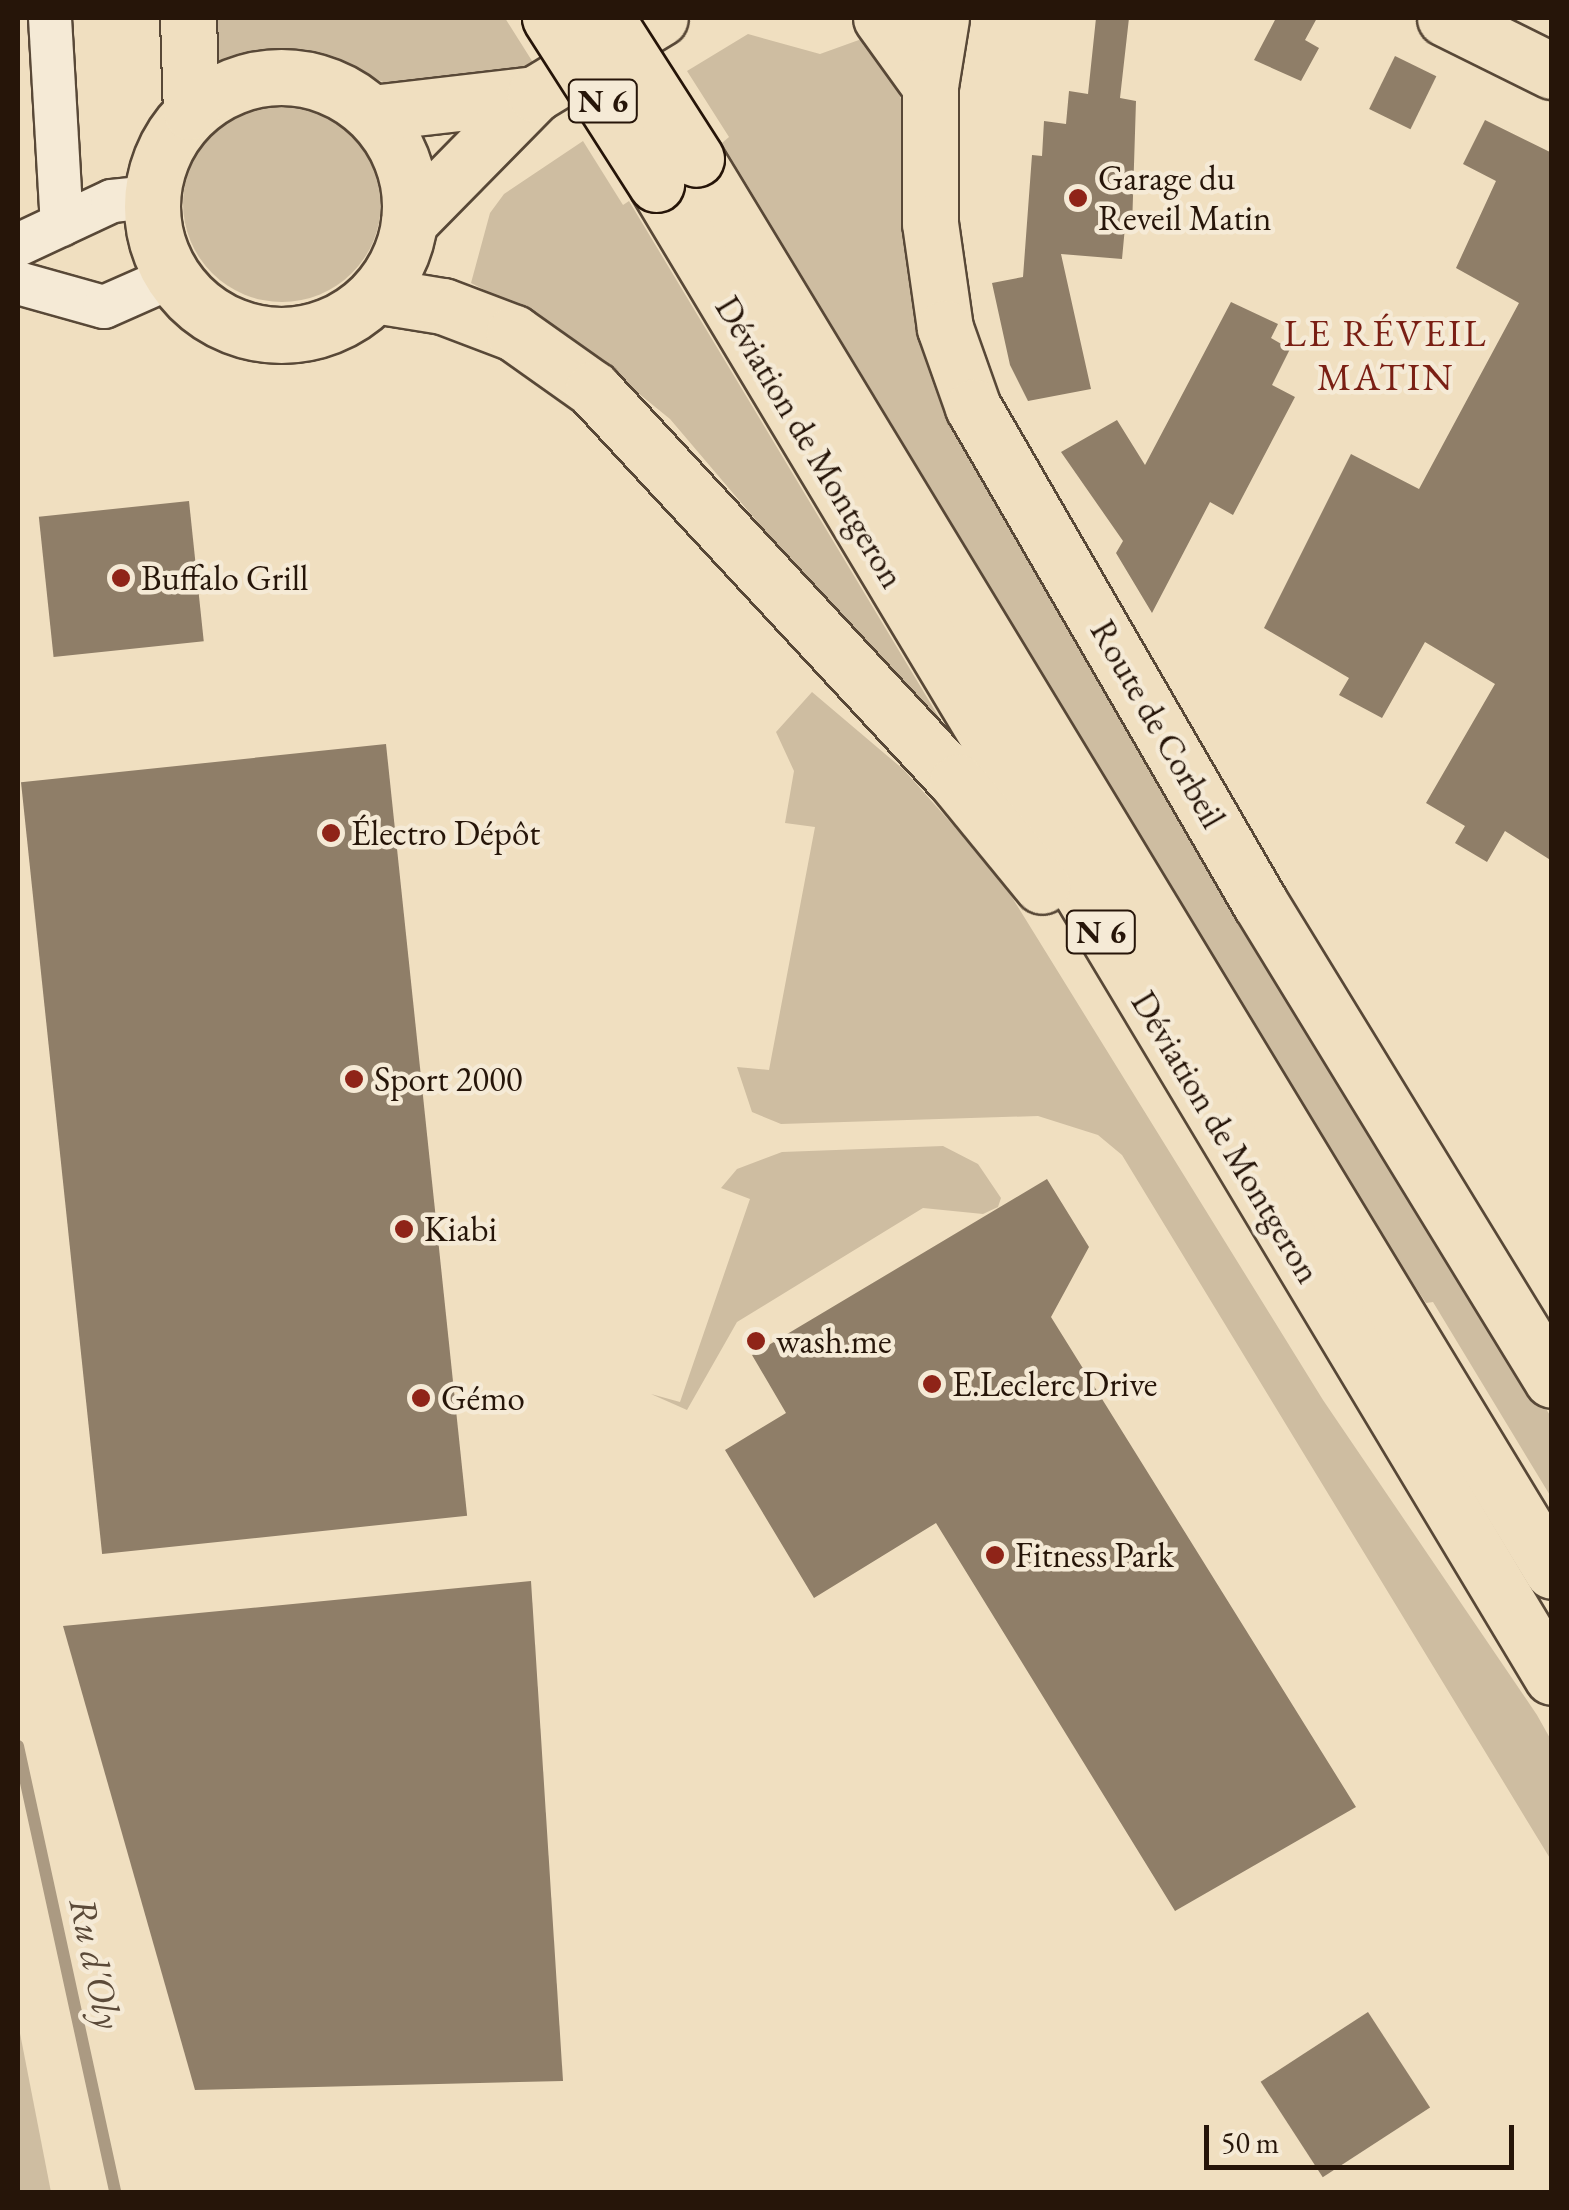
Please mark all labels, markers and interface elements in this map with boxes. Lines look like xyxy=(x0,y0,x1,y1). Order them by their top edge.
road number: N 6 xyxy=(566,74,640,128)
place label: Garage du Reveil Matin xyxy=(1098,157,1272,239)
marker: Garage du Reveil Matin xyxy=(1067,187,1089,209)
street label: Déviation de Montgeron xyxy=(706,289,914,595)
district label: LE RÉVEIL MATIN xyxy=(1284,310,1488,399)
place label: Buffalo Grill xyxy=(141,557,309,599)
marker: Buffalo Grill xyxy=(110,567,132,589)
street label: Route de Corbeil xyxy=(1082,613,1234,835)
place label: Électro Dépôt xyxy=(351,812,540,854)
marker: Électro Dépôt xyxy=(320,822,342,844)
road number: N 6 xyxy=(1064,905,1138,959)
street label: Déviation de Montgeron xyxy=(1122,984,1330,1290)
place label: Sport 2000 xyxy=(374,1058,523,1100)
marker: Sport 2000 xyxy=(343,1068,365,1090)
place label: Kiabi xyxy=(424,1208,497,1250)
marker: Kiabi xyxy=(393,1218,415,1240)
place label: wash.me xyxy=(776,1320,892,1362)
marker: wash.me xyxy=(745,1330,767,1352)
place label: E.Leclerc Drive xyxy=(952,1363,1158,1405)
marker: E.Leclerc Drive xyxy=(921,1373,943,1395)
place label: Gémo xyxy=(441,1377,525,1419)
marker: Gémo xyxy=(410,1387,432,1409)
place label: Fitness Park xyxy=(1015,1534,1174,1576)
marker: Fitness Park xyxy=(984,1544,1006,1566)
water label: Ru d'Oly xyxy=(60,1893,132,2033)
scale bar xyxy=(1209,2105,1519,2167)
text: 50 m xyxy=(1221,2123,1279,2162)

